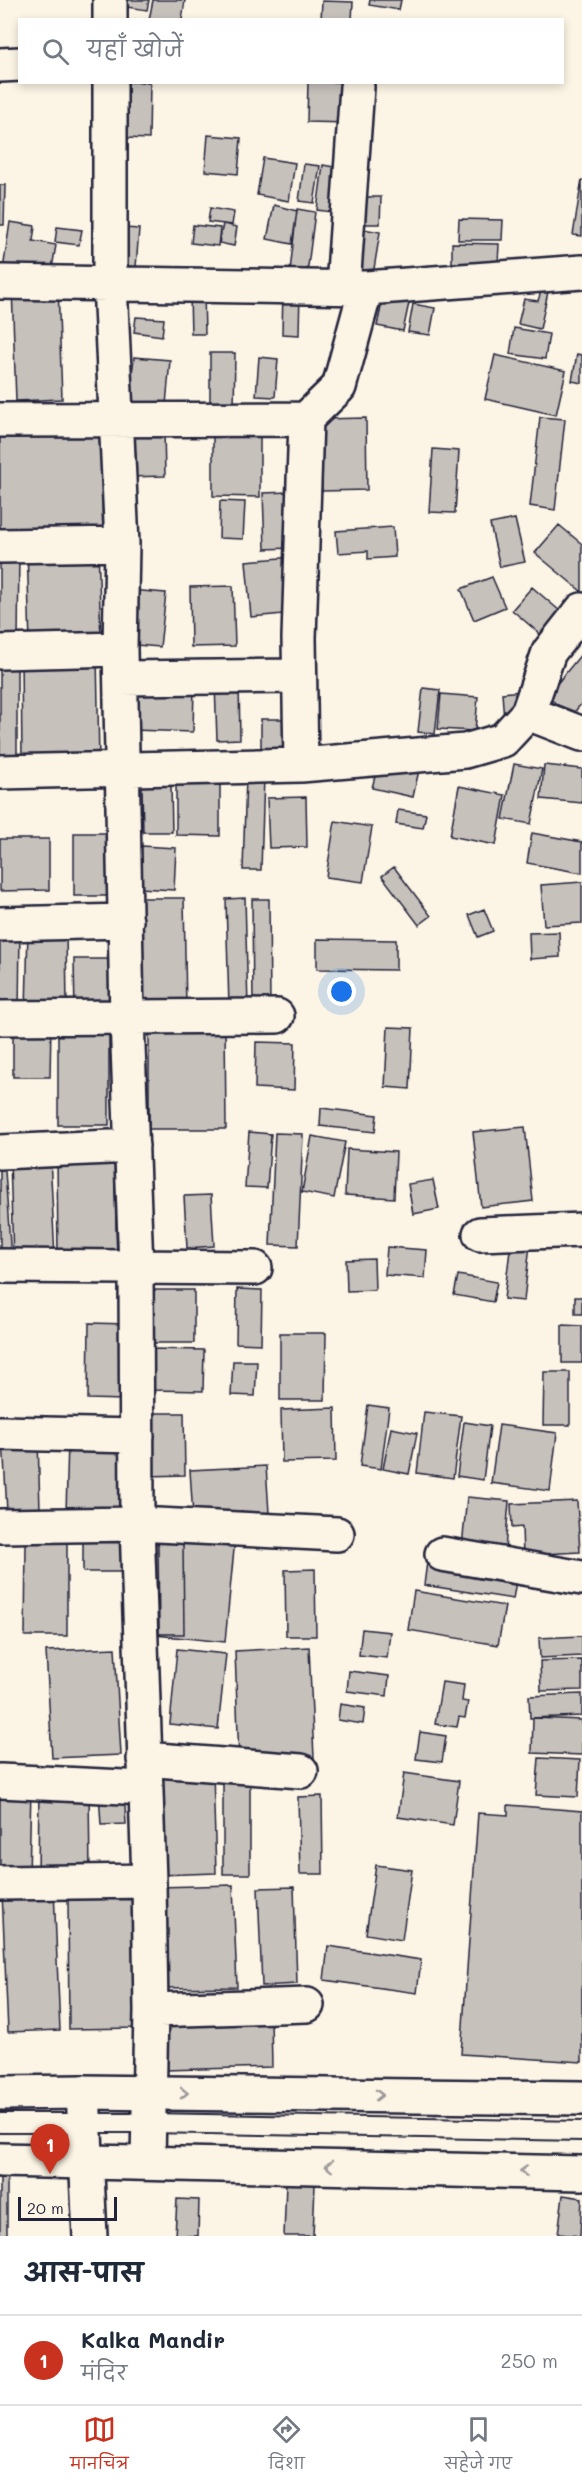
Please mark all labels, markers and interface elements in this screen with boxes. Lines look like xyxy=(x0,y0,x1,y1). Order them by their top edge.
search box xyxy=(18,18,564,84)
text: यहाँ खोजें xyxy=(87,34,183,63)
icon: search xyxy=(39,35,72,68)
your location xyxy=(327,977,356,1006)
one-way arrow xyxy=(180,2087,189,2100)
one-way arrow xyxy=(375,2089,384,2101)
pin: 1 xyxy=(31,2124,70,2174)
one-way arrow xyxy=(324,2160,333,2172)
one-way arrow xyxy=(519,2165,528,2178)
scale bar xyxy=(18,2194,117,2222)
text: 20 m xyxy=(27,2197,64,2218)
text: आस-पास xyxy=(24,2255,143,2289)
text: Kalka Mandir xyxy=(81,2325,225,2354)
text: 1 xyxy=(39,2347,48,2373)
text: 250 m xyxy=(501,2347,558,2373)
text: मंदिर xyxy=(81,2359,127,2385)
tab: मानचित्र xyxy=(70,2413,129,2481)
tab: दिशा xyxy=(268,2413,305,2481)
tab: सहेजे गए xyxy=(445,2413,512,2481)

